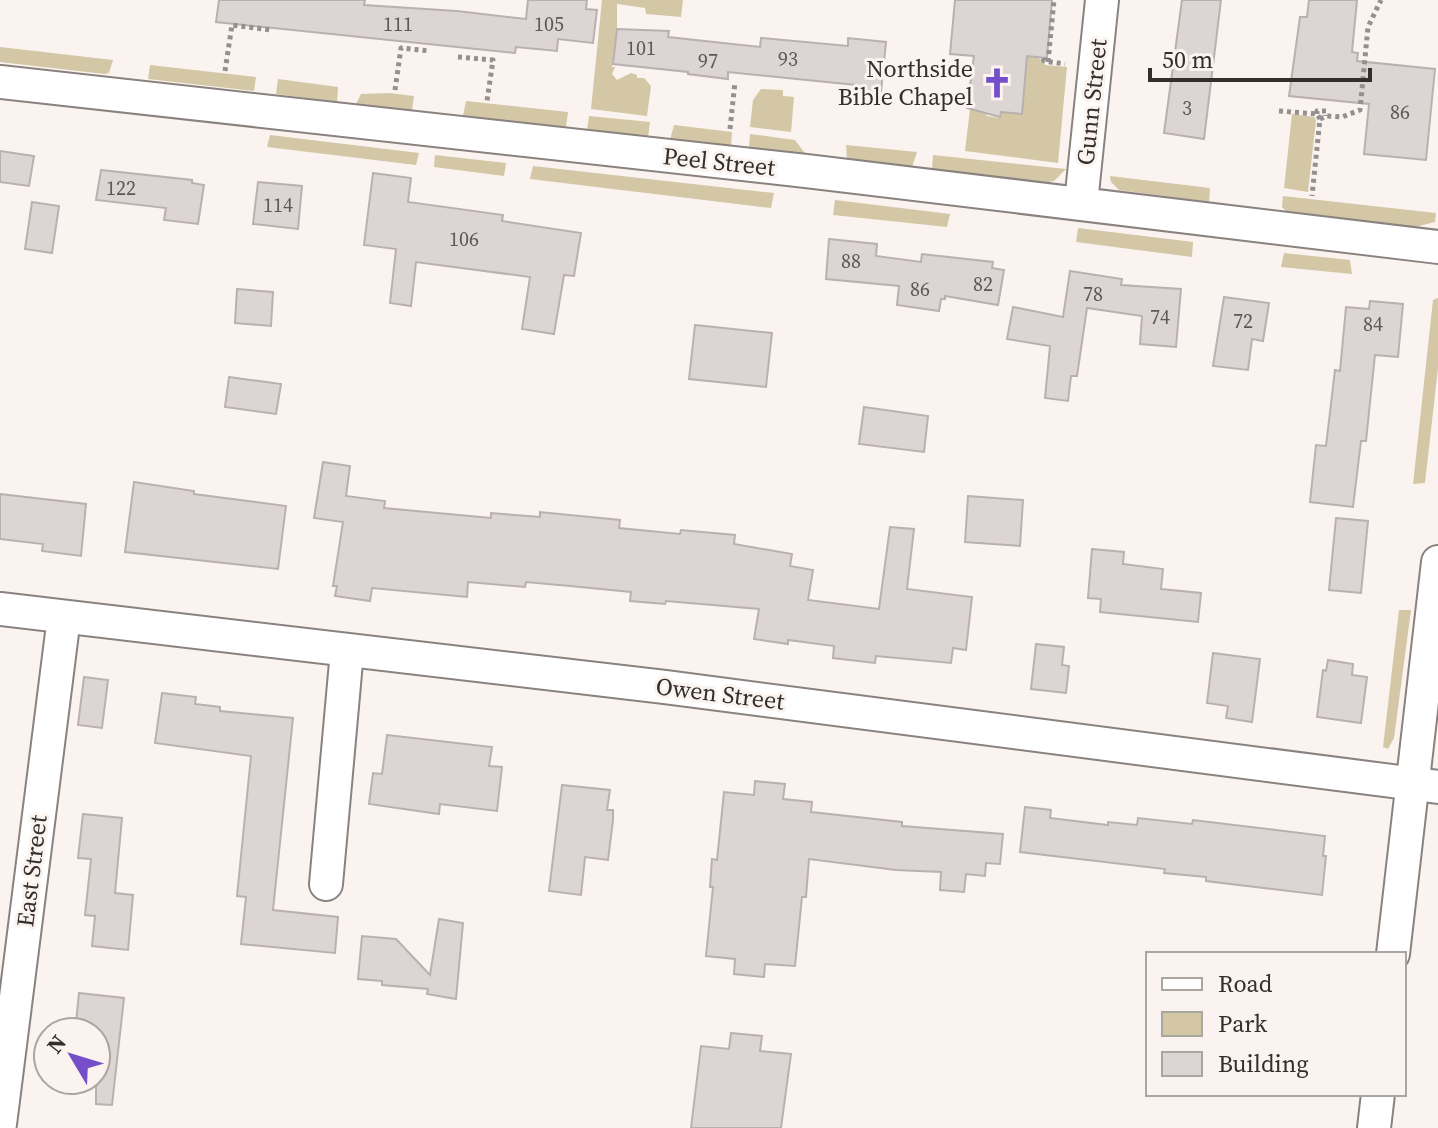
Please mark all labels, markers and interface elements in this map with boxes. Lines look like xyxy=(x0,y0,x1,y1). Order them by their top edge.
house number: 111 xyxy=(383,10,413,38)
house number: 105 xyxy=(534,10,564,38)
scale bar xyxy=(1150,32,1370,82)
house number: 101 xyxy=(626,34,656,62)
street label: Gunn Street xyxy=(1068,37,1115,167)
text: 50 m xyxy=(1162,43,1213,76)
house number: 93 xyxy=(778,45,798,73)
house number: 97 xyxy=(698,47,718,75)
place label: Northside Bible Chapel xyxy=(838,52,973,113)
church icon: Northside Bible Chapel xyxy=(980,66,1014,100)
house number: 3 xyxy=(1182,94,1192,122)
house number: 86 xyxy=(1390,98,1410,126)
street label: Peel Street xyxy=(661,139,777,184)
house number: 122 xyxy=(106,174,136,202)
house number: 114 xyxy=(263,191,293,219)
house number: 106 xyxy=(449,225,479,253)
house number: 88 xyxy=(841,247,861,275)
house number: 82 xyxy=(973,270,993,298)
house number: 86 xyxy=(910,275,930,303)
house number: 78 xyxy=(1083,280,1103,308)
house number: 74 xyxy=(1150,303,1170,331)
house number: 72 xyxy=(1233,307,1253,335)
house number: 84 xyxy=(1363,310,1383,338)
street label: Owen Street xyxy=(654,669,786,718)
street label: East Street xyxy=(8,813,55,929)
legend xyxy=(1146,952,1406,1096)
text: Road xyxy=(1218,967,1273,1000)
text: Park xyxy=(1218,1007,1268,1040)
north arrow xyxy=(32,1016,112,1096)
text: N xyxy=(39,1028,73,1059)
text: Building xyxy=(1218,1047,1309,1080)

